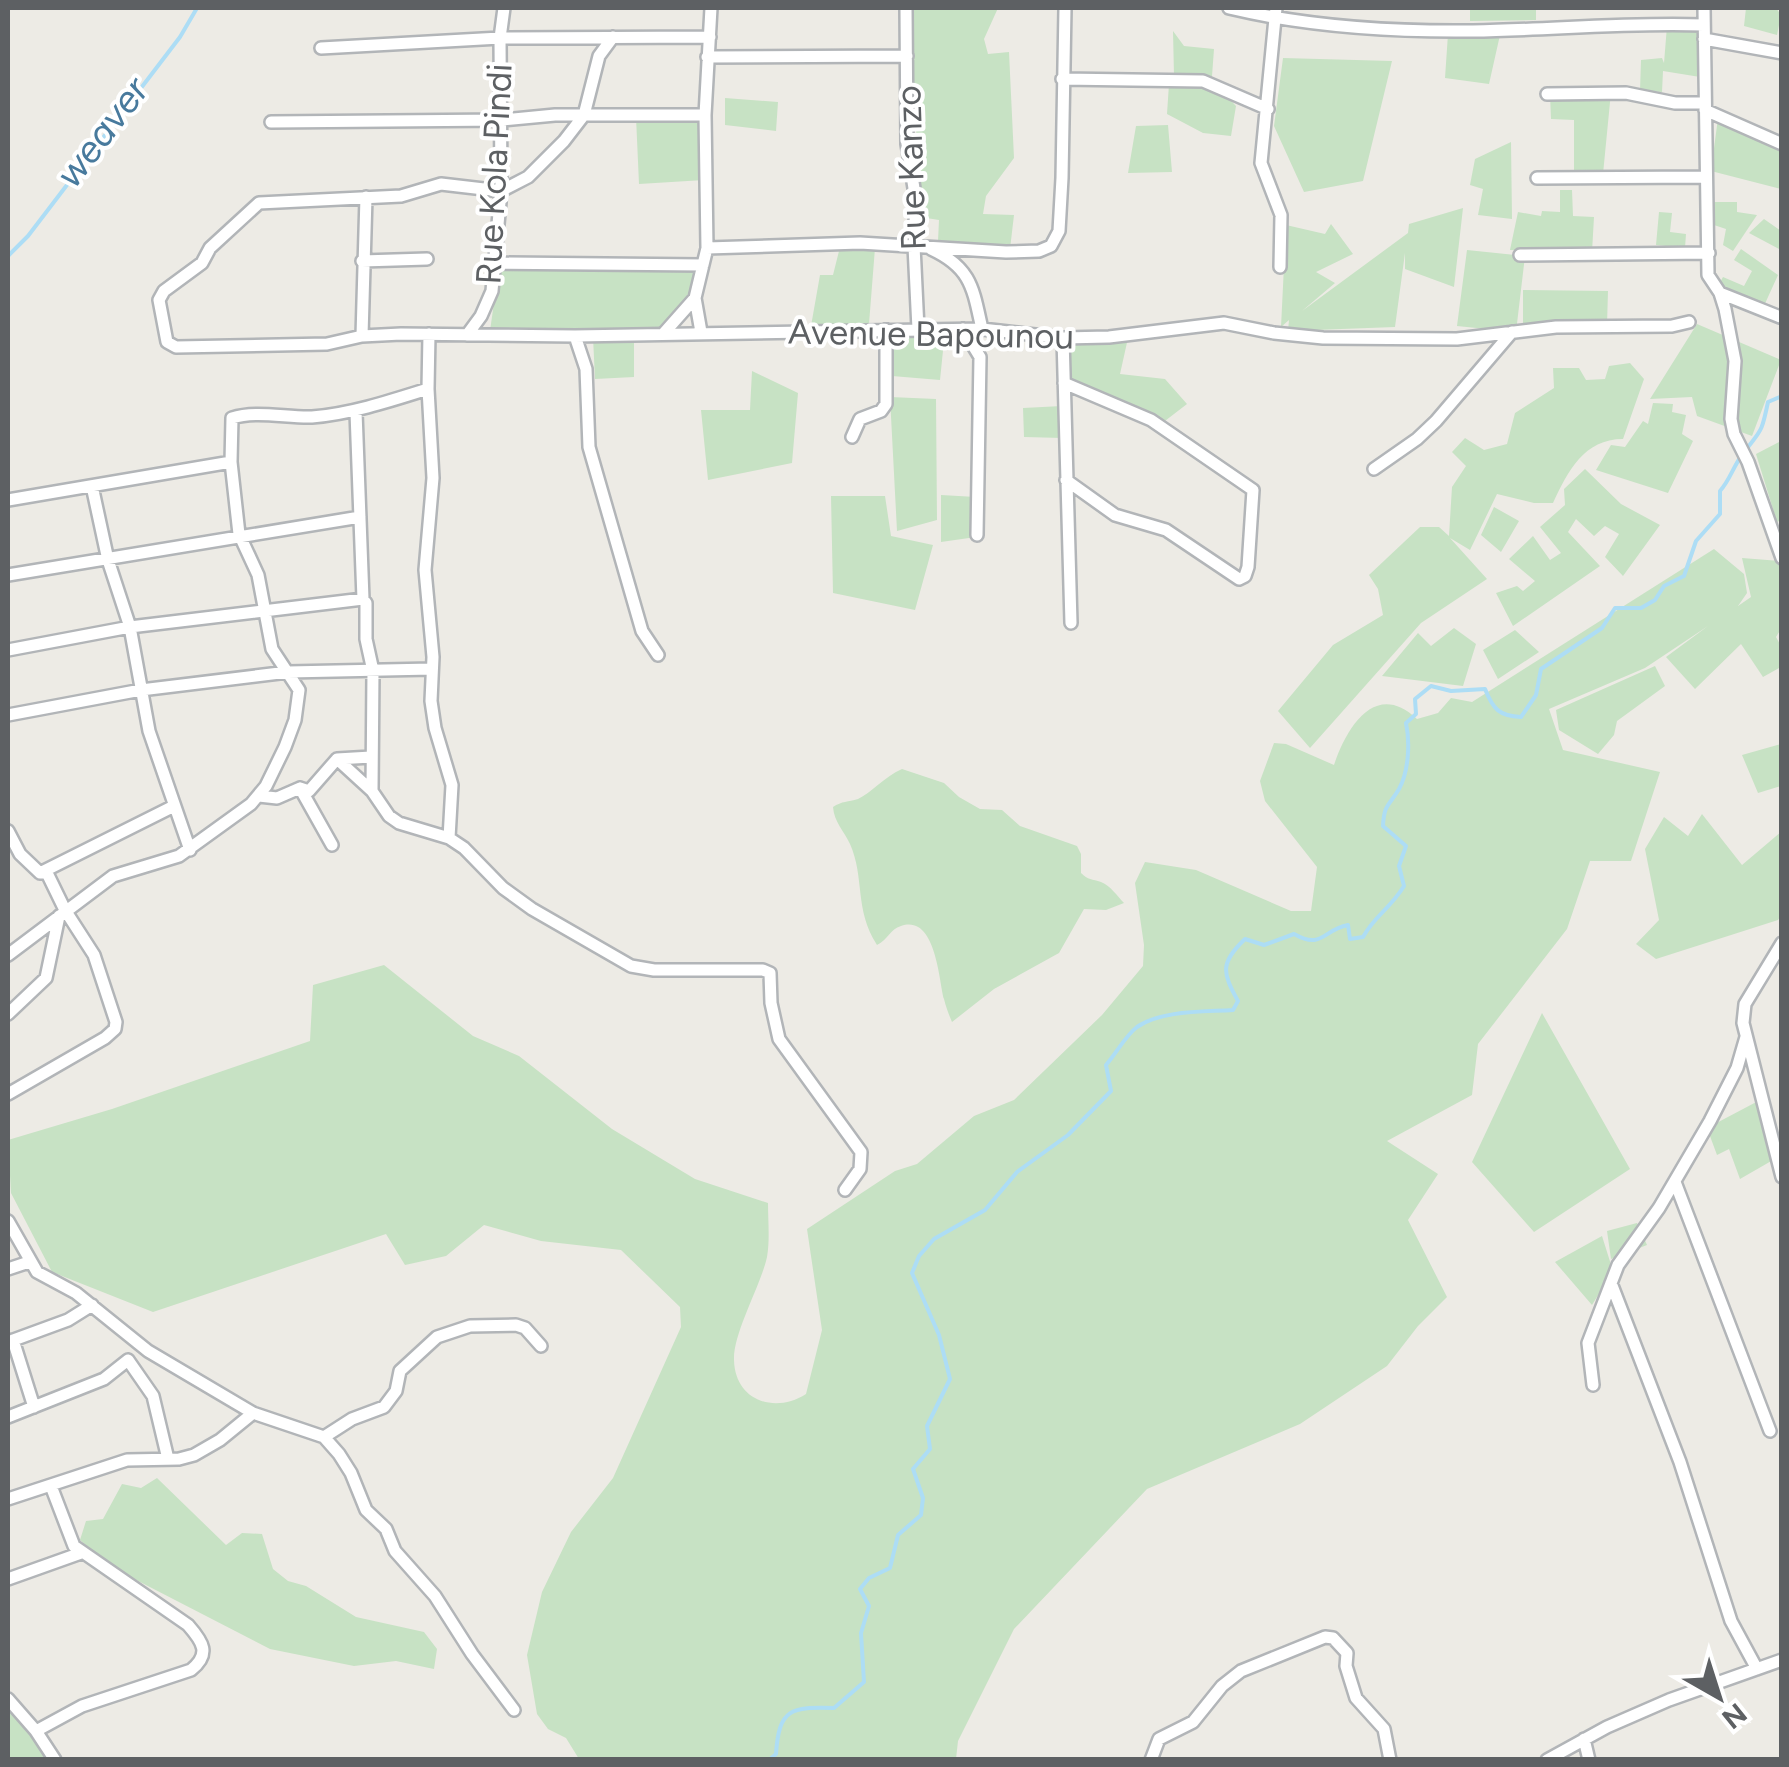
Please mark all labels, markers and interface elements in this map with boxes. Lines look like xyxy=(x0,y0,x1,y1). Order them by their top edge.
street label: Rue Kola Pindi xyxy=(467,62,521,286)
water label: weaver xyxy=(46,67,159,196)
street label: Rue Kanzo xyxy=(887,85,935,251)
street label: Avenue Bapounou xyxy=(788,311,1074,357)
north arrow xyxy=(1669,1647,1769,1747)
text: N xyxy=(1716,1696,1754,1736)

